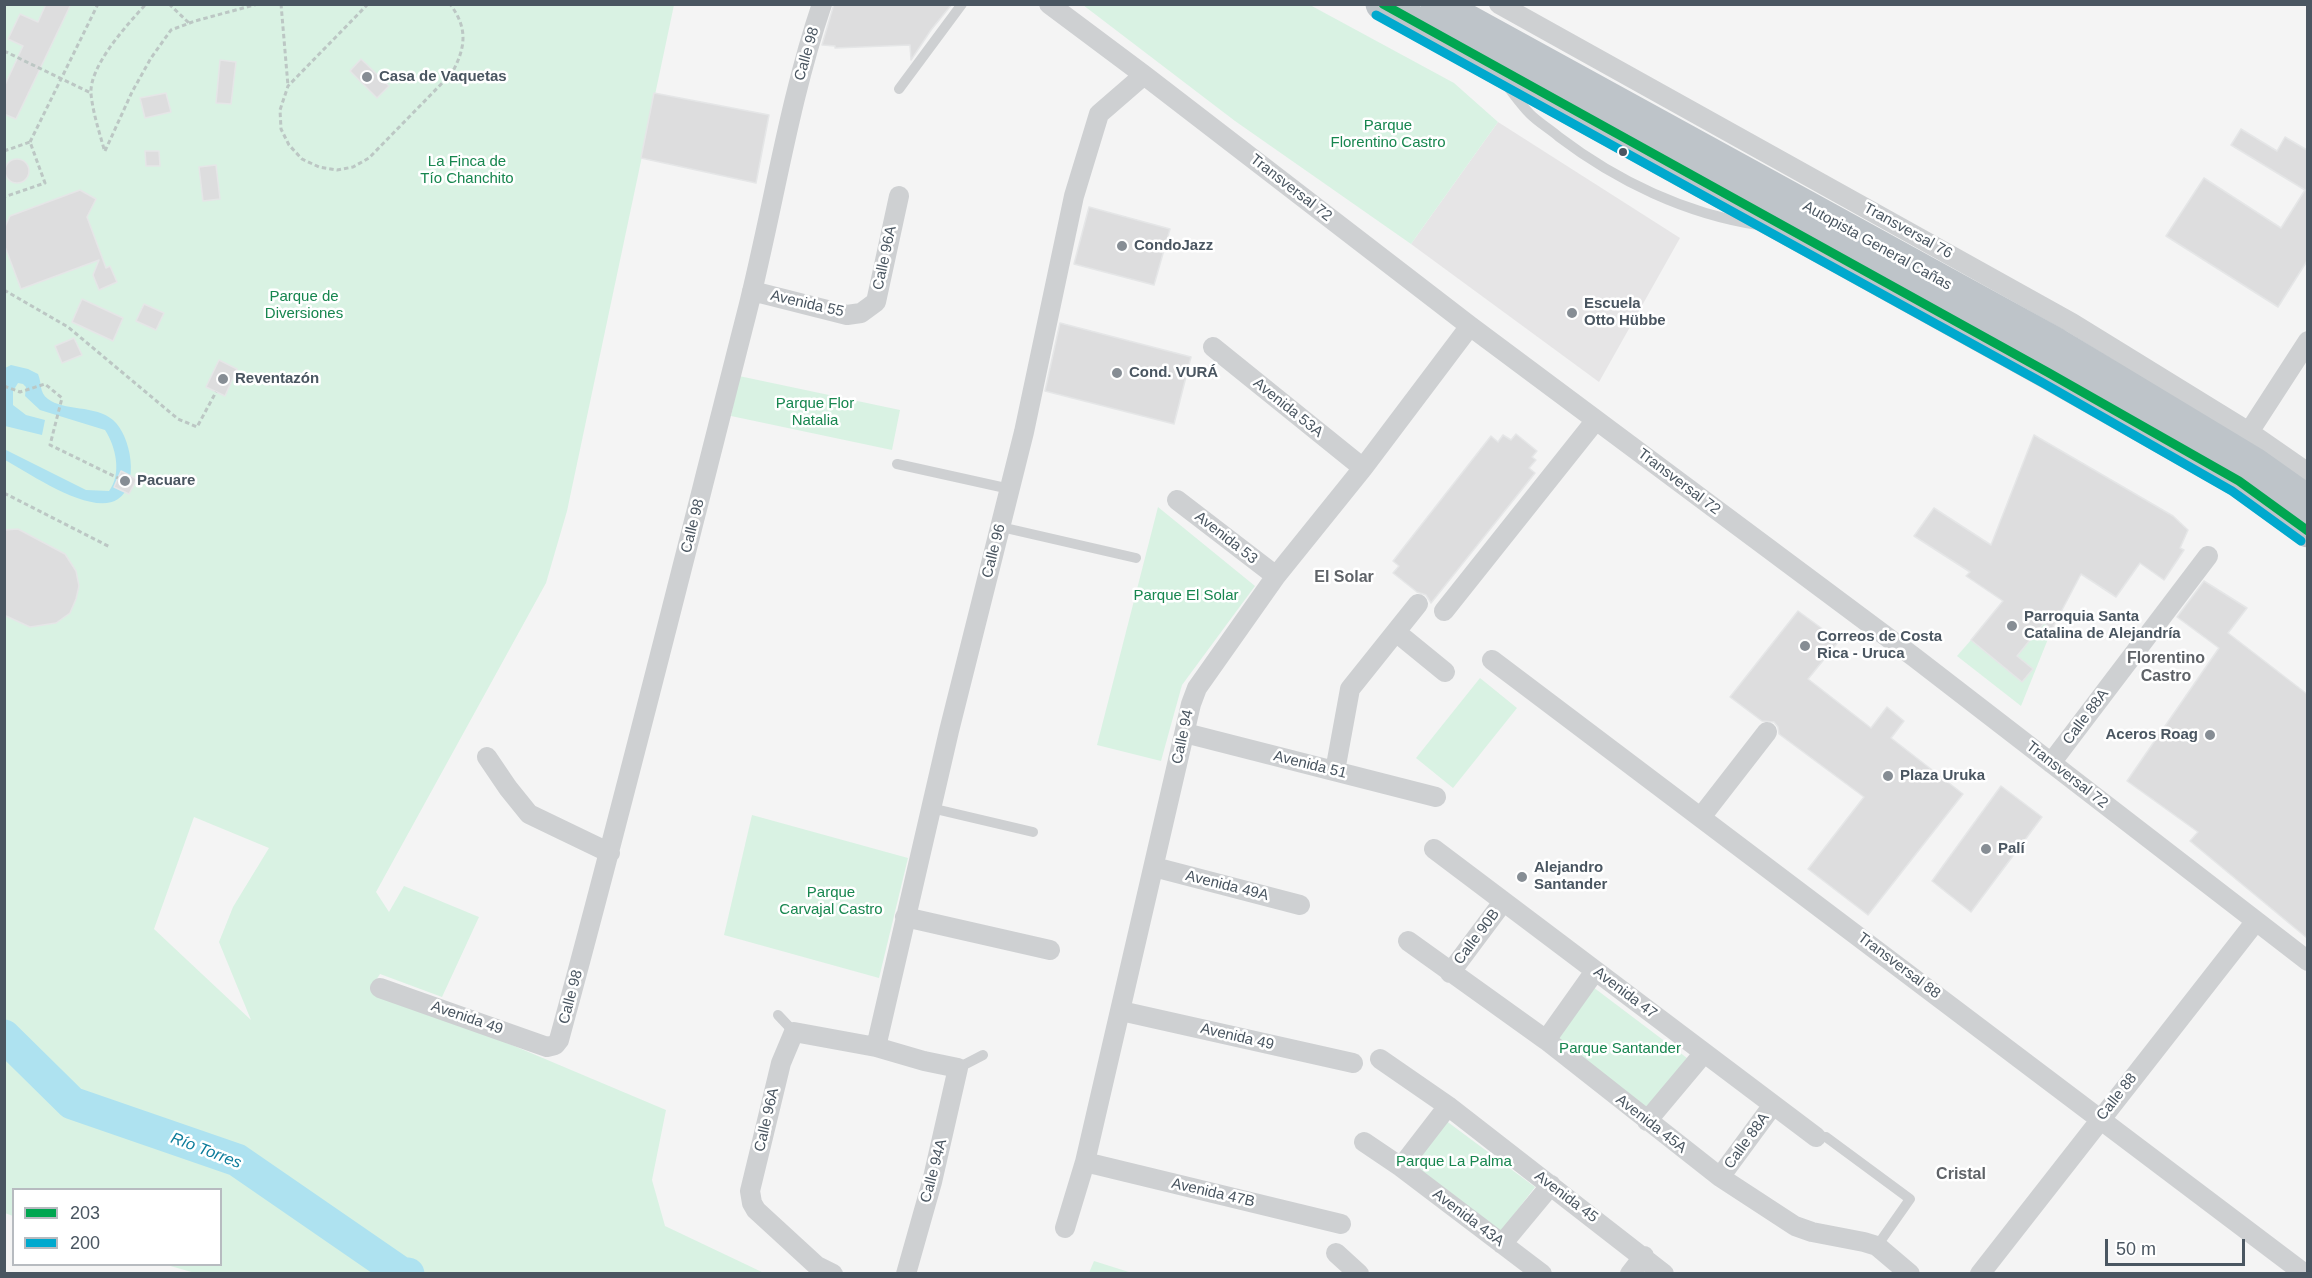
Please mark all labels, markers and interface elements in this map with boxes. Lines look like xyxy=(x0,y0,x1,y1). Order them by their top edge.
street label: Calle 98 xyxy=(791,25,823,83)
place label: Casa de Vaquetas xyxy=(379,68,507,86)
marker: Casa de Vaquetas xyxy=(360,70,374,84)
park label: Parque Florentino Castro xyxy=(1330,117,1446,152)
unlabelled marker xyxy=(1617,146,1629,158)
street label: Transversal 72 xyxy=(1247,151,1335,225)
park label: La Finca de Tío Chanchito xyxy=(420,153,514,188)
street label: Autopista General Cañas xyxy=(1799,198,1955,294)
street label: Transversal 76 xyxy=(1860,199,1956,263)
street label: Calle 96A xyxy=(869,224,901,292)
place label: CondoJazz xyxy=(1134,237,1213,255)
marker: CondoJazz xyxy=(1115,239,1129,253)
street label: Avenida 55 xyxy=(769,287,845,321)
park label: Parque de Diversiones xyxy=(265,288,343,323)
place label: Escuela Otto Hübbe xyxy=(1584,295,1666,330)
marker: Escuela Otto Hübbe xyxy=(1565,306,1579,320)
place label: Cond. VURÁ xyxy=(1129,364,1218,382)
marker: Cond. VURÁ xyxy=(1110,366,1124,380)
place label: Reventazón xyxy=(235,370,319,388)
marker: Reventazón xyxy=(216,372,230,386)
street label: Avenida 53A xyxy=(1249,374,1327,442)
park label: Parque Flor Natalia xyxy=(776,395,854,430)
street label: Transversal 72 xyxy=(1634,445,1724,519)
place label: Pacuare xyxy=(137,472,195,490)
marker: Pacuare xyxy=(118,474,132,488)
street label: Calle 98 xyxy=(678,497,708,555)
street label: Avenida 53 xyxy=(1191,508,1261,568)
street label: Calle 96 xyxy=(979,522,1009,580)
district label: El Solar xyxy=(1314,568,1374,588)
park label: Parque El Solar xyxy=(1133,587,1239,605)
place label: Parroquia Santa Catalina de Alejandría xyxy=(2024,608,2181,643)
marker: Parroquia Santa Catalina de Alejandría xyxy=(2005,619,2019,633)
place label: Correos de Costa Rica - Uruca xyxy=(1817,628,1942,663)
marker: Correos de Costa Rica - Uruca xyxy=(1798,639,1812,653)
district label: Florentino Castro xyxy=(2127,649,2205,687)
street label: Calle 88A xyxy=(2059,686,2113,748)
street label: Calle 94 xyxy=(1168,708,1198,766)
place label: Aceros Roag xyxy=(2105,726,2198,744)
marker: Aceros Roag xyxy=(2203,728,2217,742)
street label: Transversal 72 xyxy=(2023,738,2111,812)
street label: Avenida 51 xyxy=(1272,747,1348,783)
place label: Plaza Uruka xyxy=(1900,767,1985,785)
marker: Plaza Uruka xyxy=(1881,769,1895,783)
place label: Palí xyxy=(1998,840,2025,858)
marker: Palí xyxy=(1979,842,1993,856)
place label: Alejandro Santander xyxy=(1534,859,1607,894)
street label: Avenida 49A xyxy=(1184,867,1270,905)
marker: Alejandro Santander xyxy=(1515,870,1529,884)
park label: Parque Carvajal Castro xyxy=(779,884,883,919)
street label: Calle 90B xyxy=(1450,906,1504,968)
street label: Transversal 88 xyxy=(1854,929,1944,1003)
street label: Avenida 47 xyxy=(1590,963,1660,1023)
street label: Calle 98 xyxy=(555,968,587,1026)
street label: Avenida 49 xyxy=(429,997,505,1039)
street label: Avenida 49 xyxy=(1199,1020,1275,1054)
park label: Parque Santander xyxy=(1559,1040,1681,1058)
street label: Calle 88 xyxy=(2093,1070,2141,1124)
street label: Calle 96A xyxy=(751,1086,783,1154)
street label: Avenida 45A xyxy=(1612,1091,1690,1157)
street label: Calle 88A xyxy=(1721,1109,1773,1173)
water label: Río Torres xyxy=(168,1129,244,1173)
street label: Calle 94A xyxy=(917,1137,951,1205)
park label: Parque La Palma xyxy=(1396,1153,1512,1171)
district label: Cristal xyxy=(1936,1165,1986,1185)
street label: Avenida 45 xyxy=(1531,1167,1601,1227)
street label: Avenida 47B xyxy=(1170,1175,1256,1211)
street label: Avenida 43A xyxy=(1429,1185,1507,1251)
legend xyxy=(12,1188,222,1266)
text: 203 xyxy=(70,1203,100,1223)
scale bar xyxy=(2108,1227,2248,1265)
text: 200 xyxy=(70,1233,100,1253)
text: 50 m xyxy=(2116,1239,2156,1259)

